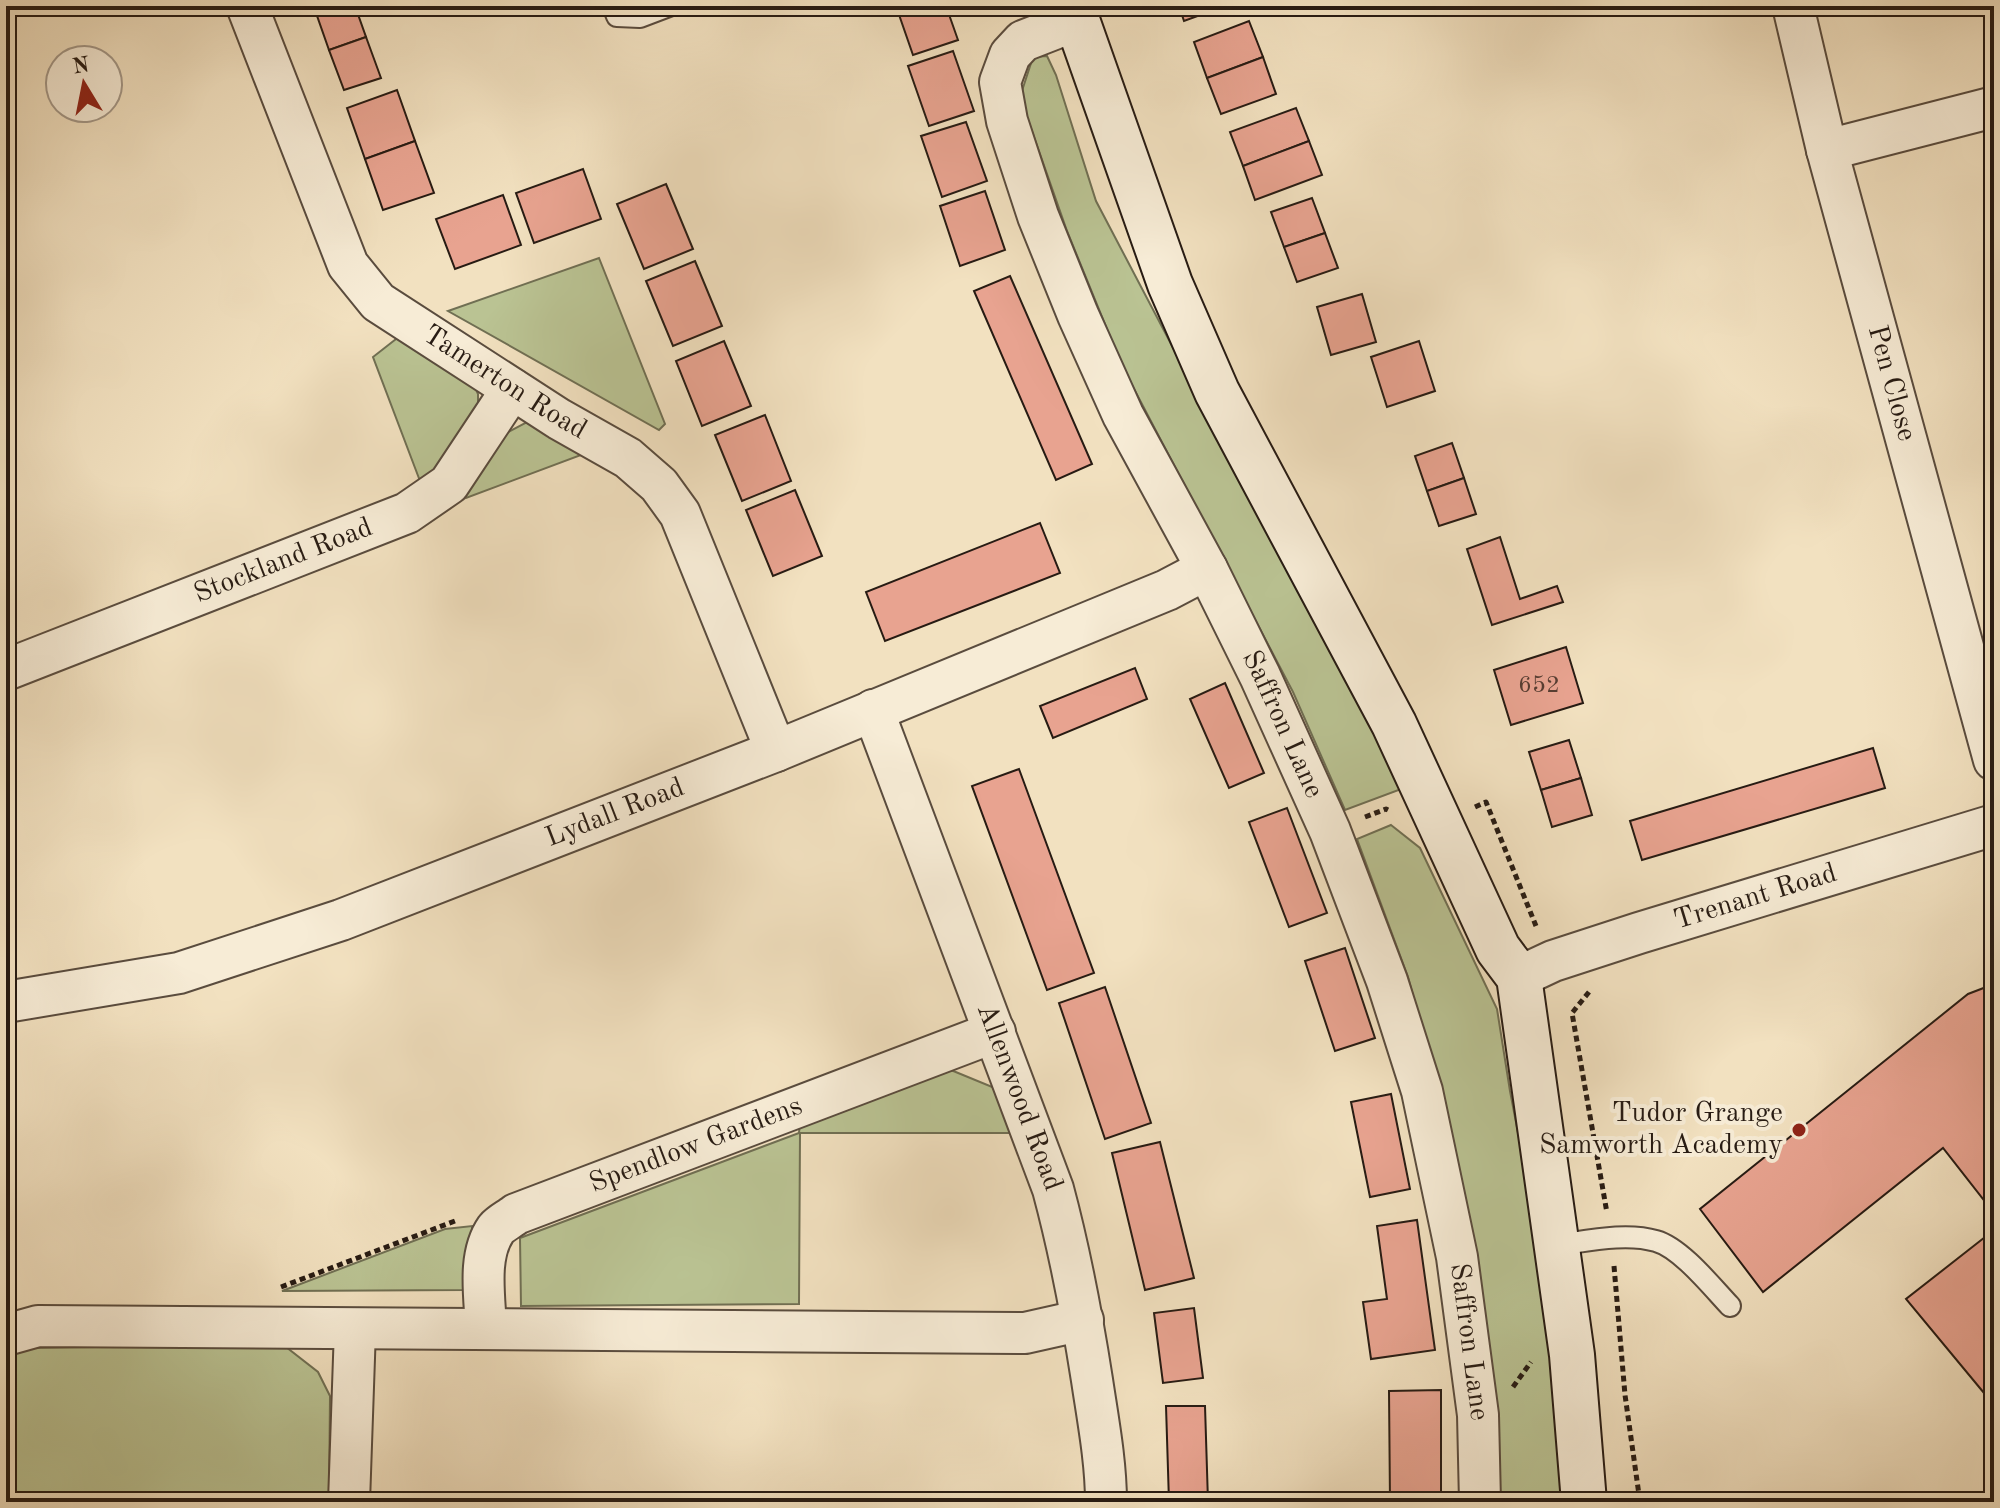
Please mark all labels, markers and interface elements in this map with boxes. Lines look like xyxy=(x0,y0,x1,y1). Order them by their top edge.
north arrow xyxy=(44,44,124,124)
text: N xyxy=(71,54,91,79)
street label: Tamerton Road xyxy=(418,321,591,445)
street label: Pen Close xyxy=(1862,323,1920,444)
street label: Stockland Road xyxy=(190,514,377,609)
street label: Saffron Lane xyxy=(1236,646,1327,803)
house number: 652 xyxy=(1518,674,1560,698)
street label: Lydall Road xyxy=(542,774,688,853)
street label: Trenant Road xyxy=(1671,860,1840,935)
street label: Allenwood Road xyxy=(971,1000,1066,1195)
street label: Spendlow Gardens xyxy=(586,1092,806,1199)
place label: Tudor Grange Samworth Academy xyxy=(1539,1100,1783,1160)
marker: Tudor Grange Samworth Academy xyxy=(1790,1121,1808,1139)
street label: Saffron Lane xyxy=(1444,1261,1493,1422)

